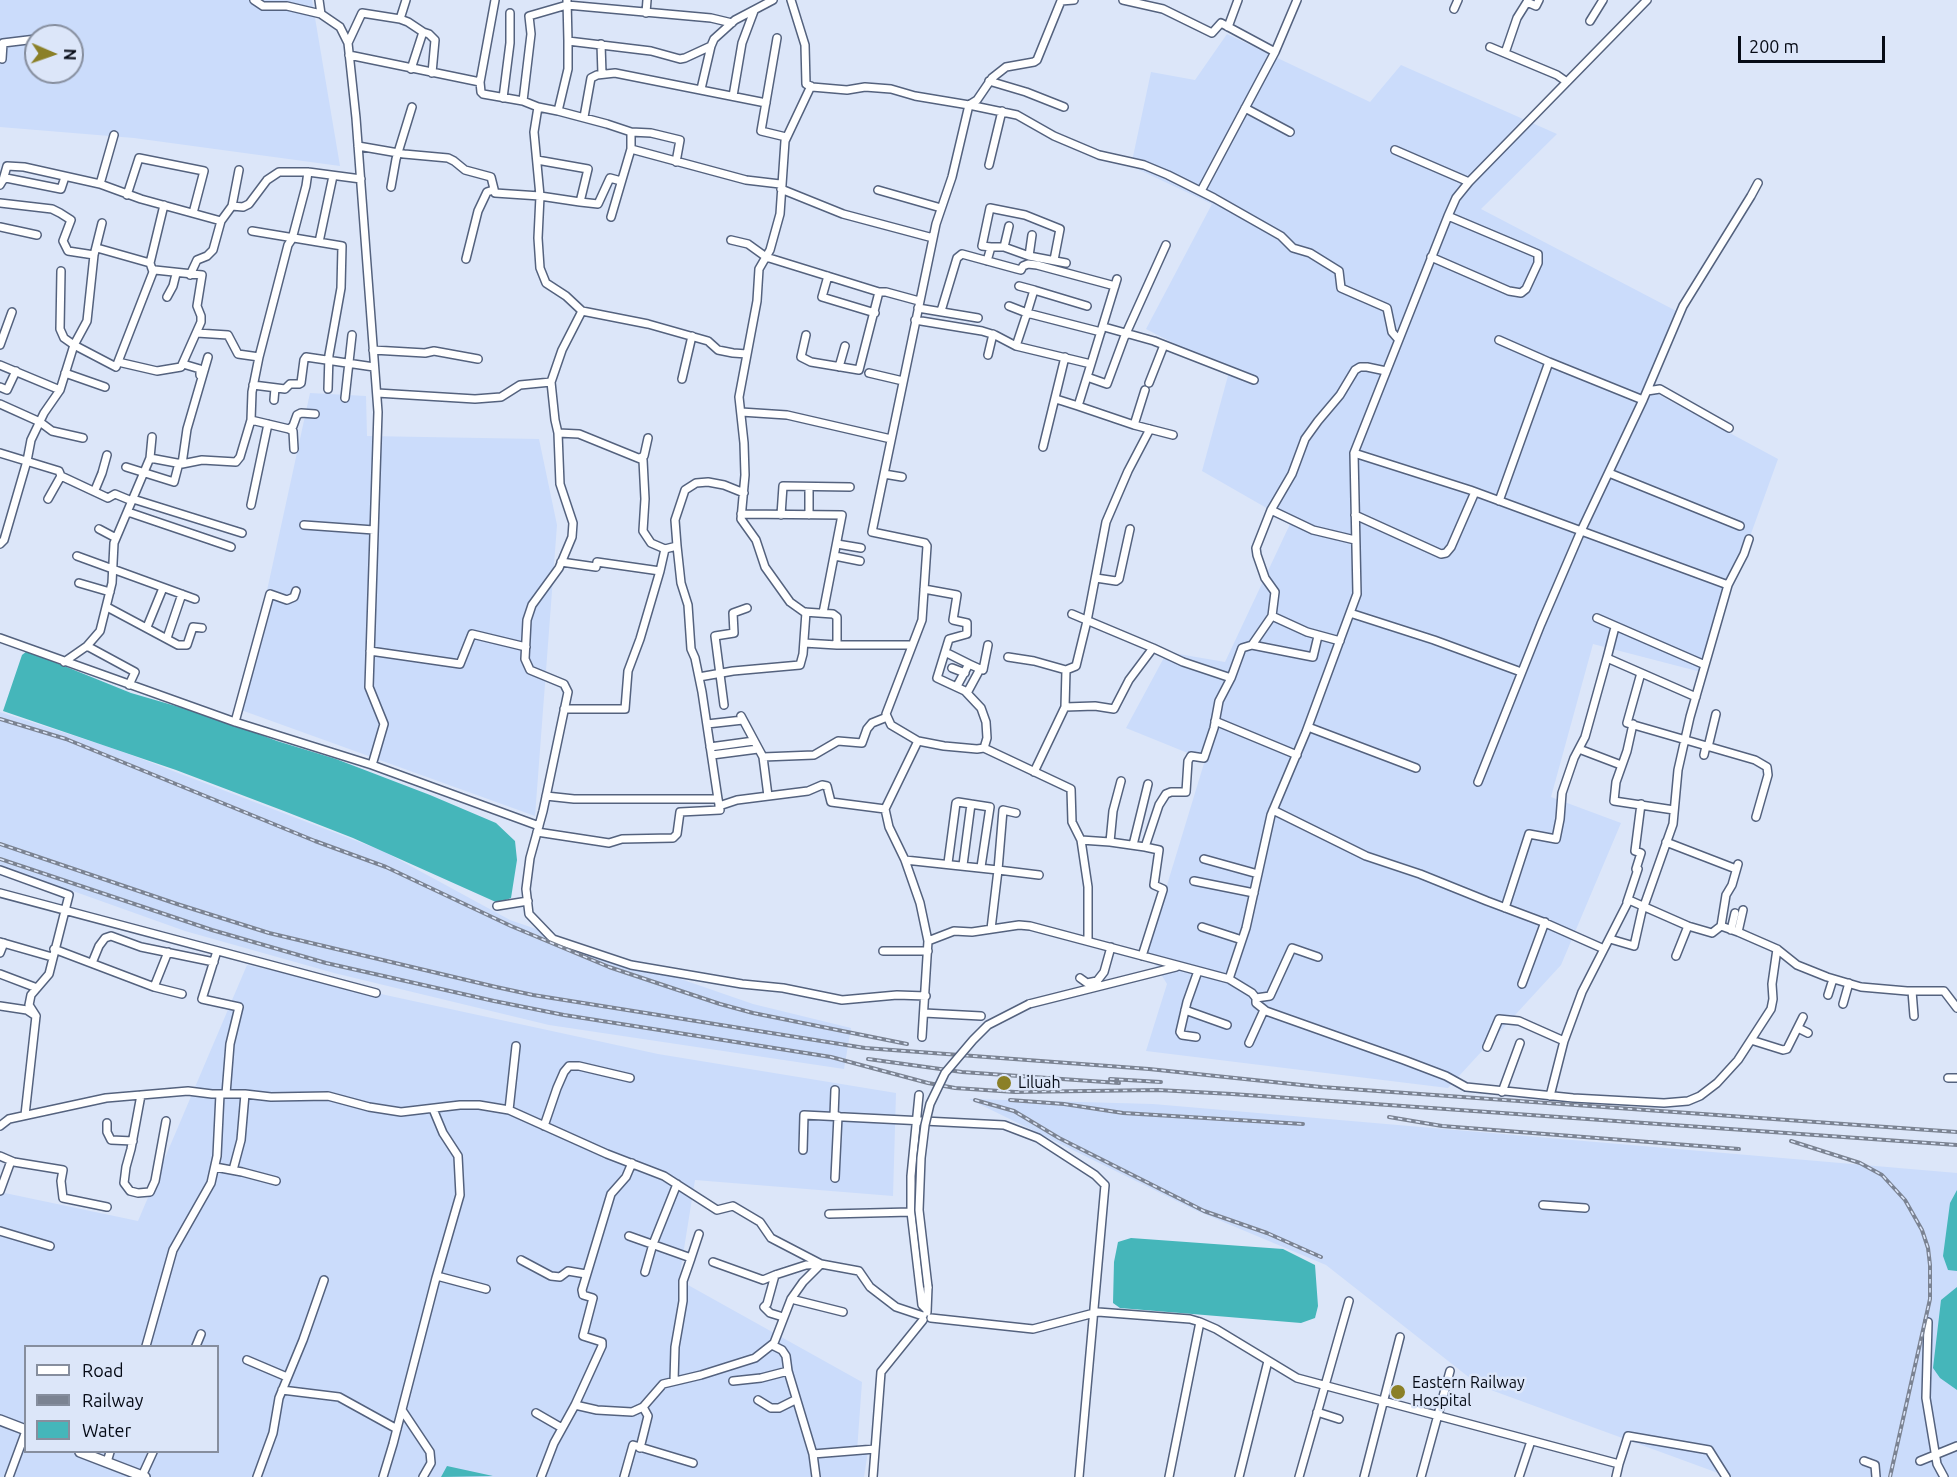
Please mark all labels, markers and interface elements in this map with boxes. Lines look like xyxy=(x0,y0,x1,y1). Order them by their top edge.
north arrow xyxy=(24,24,84,84)
scale bar xyxy=(1741,24,1888,62)
text: 200 m xyxy=(1749,36,1799,56)
text: N xyxy=(61,48,79,61)
place label: Liluah xyxy=(1018,1073,1061,1093)
marker: Liluah xyxy=(995,1074,1013,1092)
legend xyxy=(24,1345,219,1453)
text: Road xyxy=(82,1360,124,1380)
place label: Eastern Railway Hospital xyxy=(1412,1373,1525,1411)
marker: Eastern Railway Hospital xyxy=(1389,1383,1407,1401)
text: Railway xyxy=(82,1390,143,1410)
text: Water xyxy=(82,1420,131,1440)

